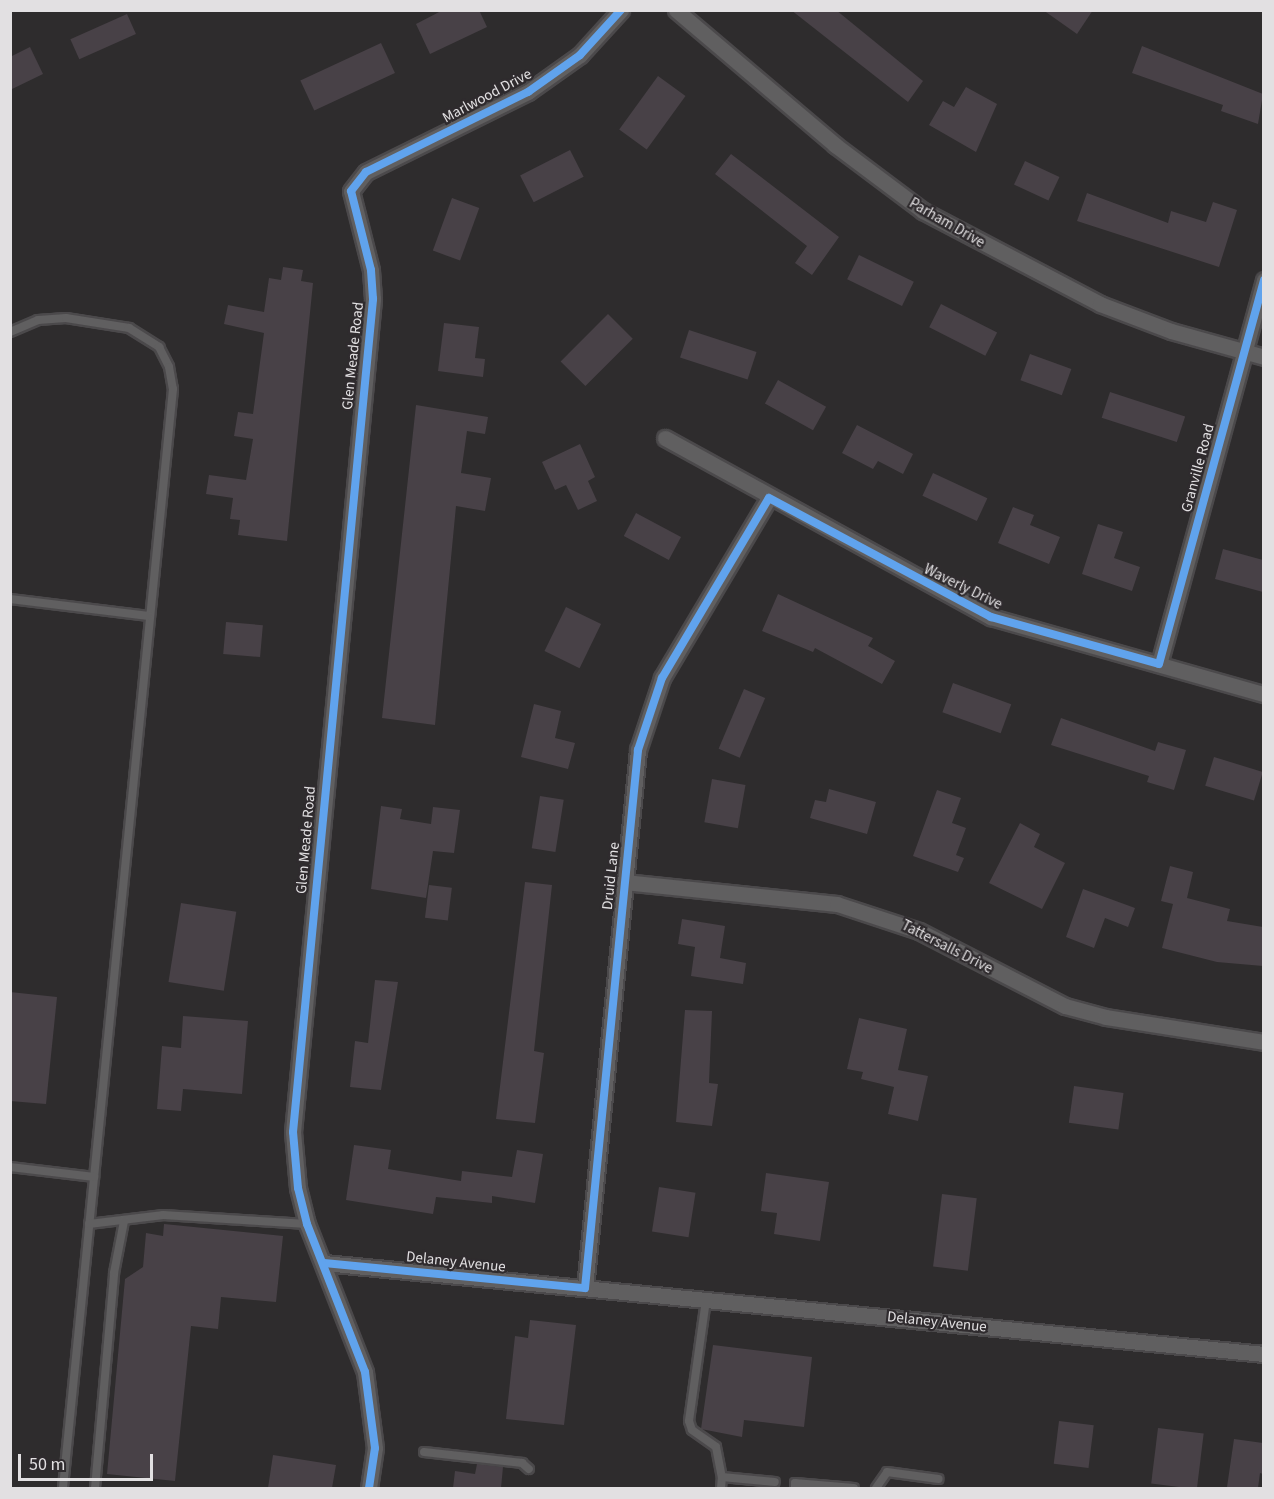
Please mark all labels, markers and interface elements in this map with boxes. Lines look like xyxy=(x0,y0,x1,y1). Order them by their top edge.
street label: Marlwood Drive xyxy=(439,65,535,127)
street label: Parham Drive xyxy=(906,194,988,252)
street label: Glen Meade Road xyxy=(338,301,368,411)
street label: Granville Road xyxy=(1178,422,1218,514)
street label: Waverly Drive xyxy=(921,560,1005,614)
street label: Glen Meade Road xyxy=(292,785,320,895)
street label: Druid Lane xyxy=(598,841,624,911)
street label: Tattersalls Drive xyxy=(898,916,996,978)
street label: Delaney Avenue xyxy=(405,1248,507,1276)
street label: Delaney Avenue xyxy=(886,1308,988,1336)
scale bar xyxy=(21,1442,156,1480)
text: 50 m xyxy=(29,1452,65,1477)

